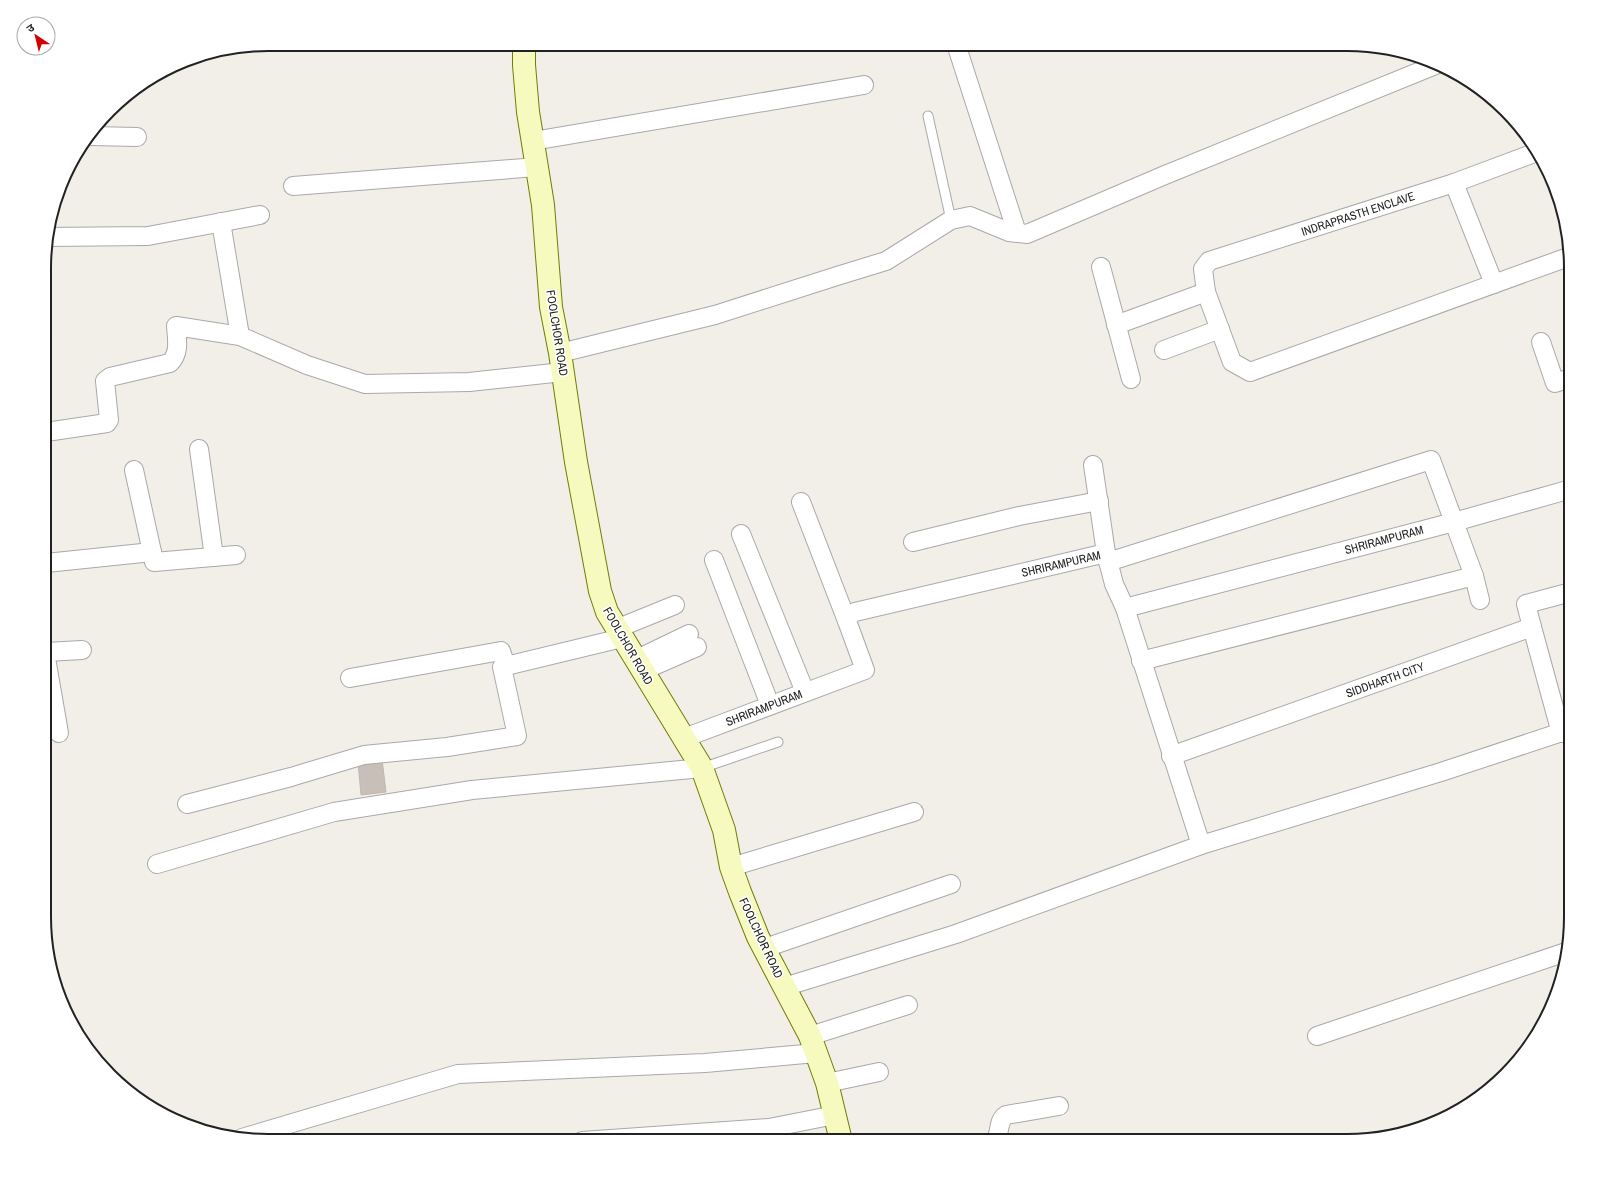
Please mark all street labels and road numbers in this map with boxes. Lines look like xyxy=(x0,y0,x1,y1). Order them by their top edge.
street label: INDRAPRASTH ENCLAVE xyxy=(1299,188,1417,240)
street label: FOOLCHOR ROAD xyxy=(542,289,572,377)
street label: SHRIRAMPURAM xyxy=(1343,522,1425,558)
street label: SHRIRAMPURAM xyxy=(1020,547,1102,581)
street label: FOOLCHOR ROAD xyxy=(599,604,657,688)
street label: SIDDHARTH CITY xyxy=(1344,658,1427,702)
street label: SHRIRAMPURAM xyxy=(723,686,805,730)
street label: FOOLCHOR ROAD xyxy=(735,895,787,981)

